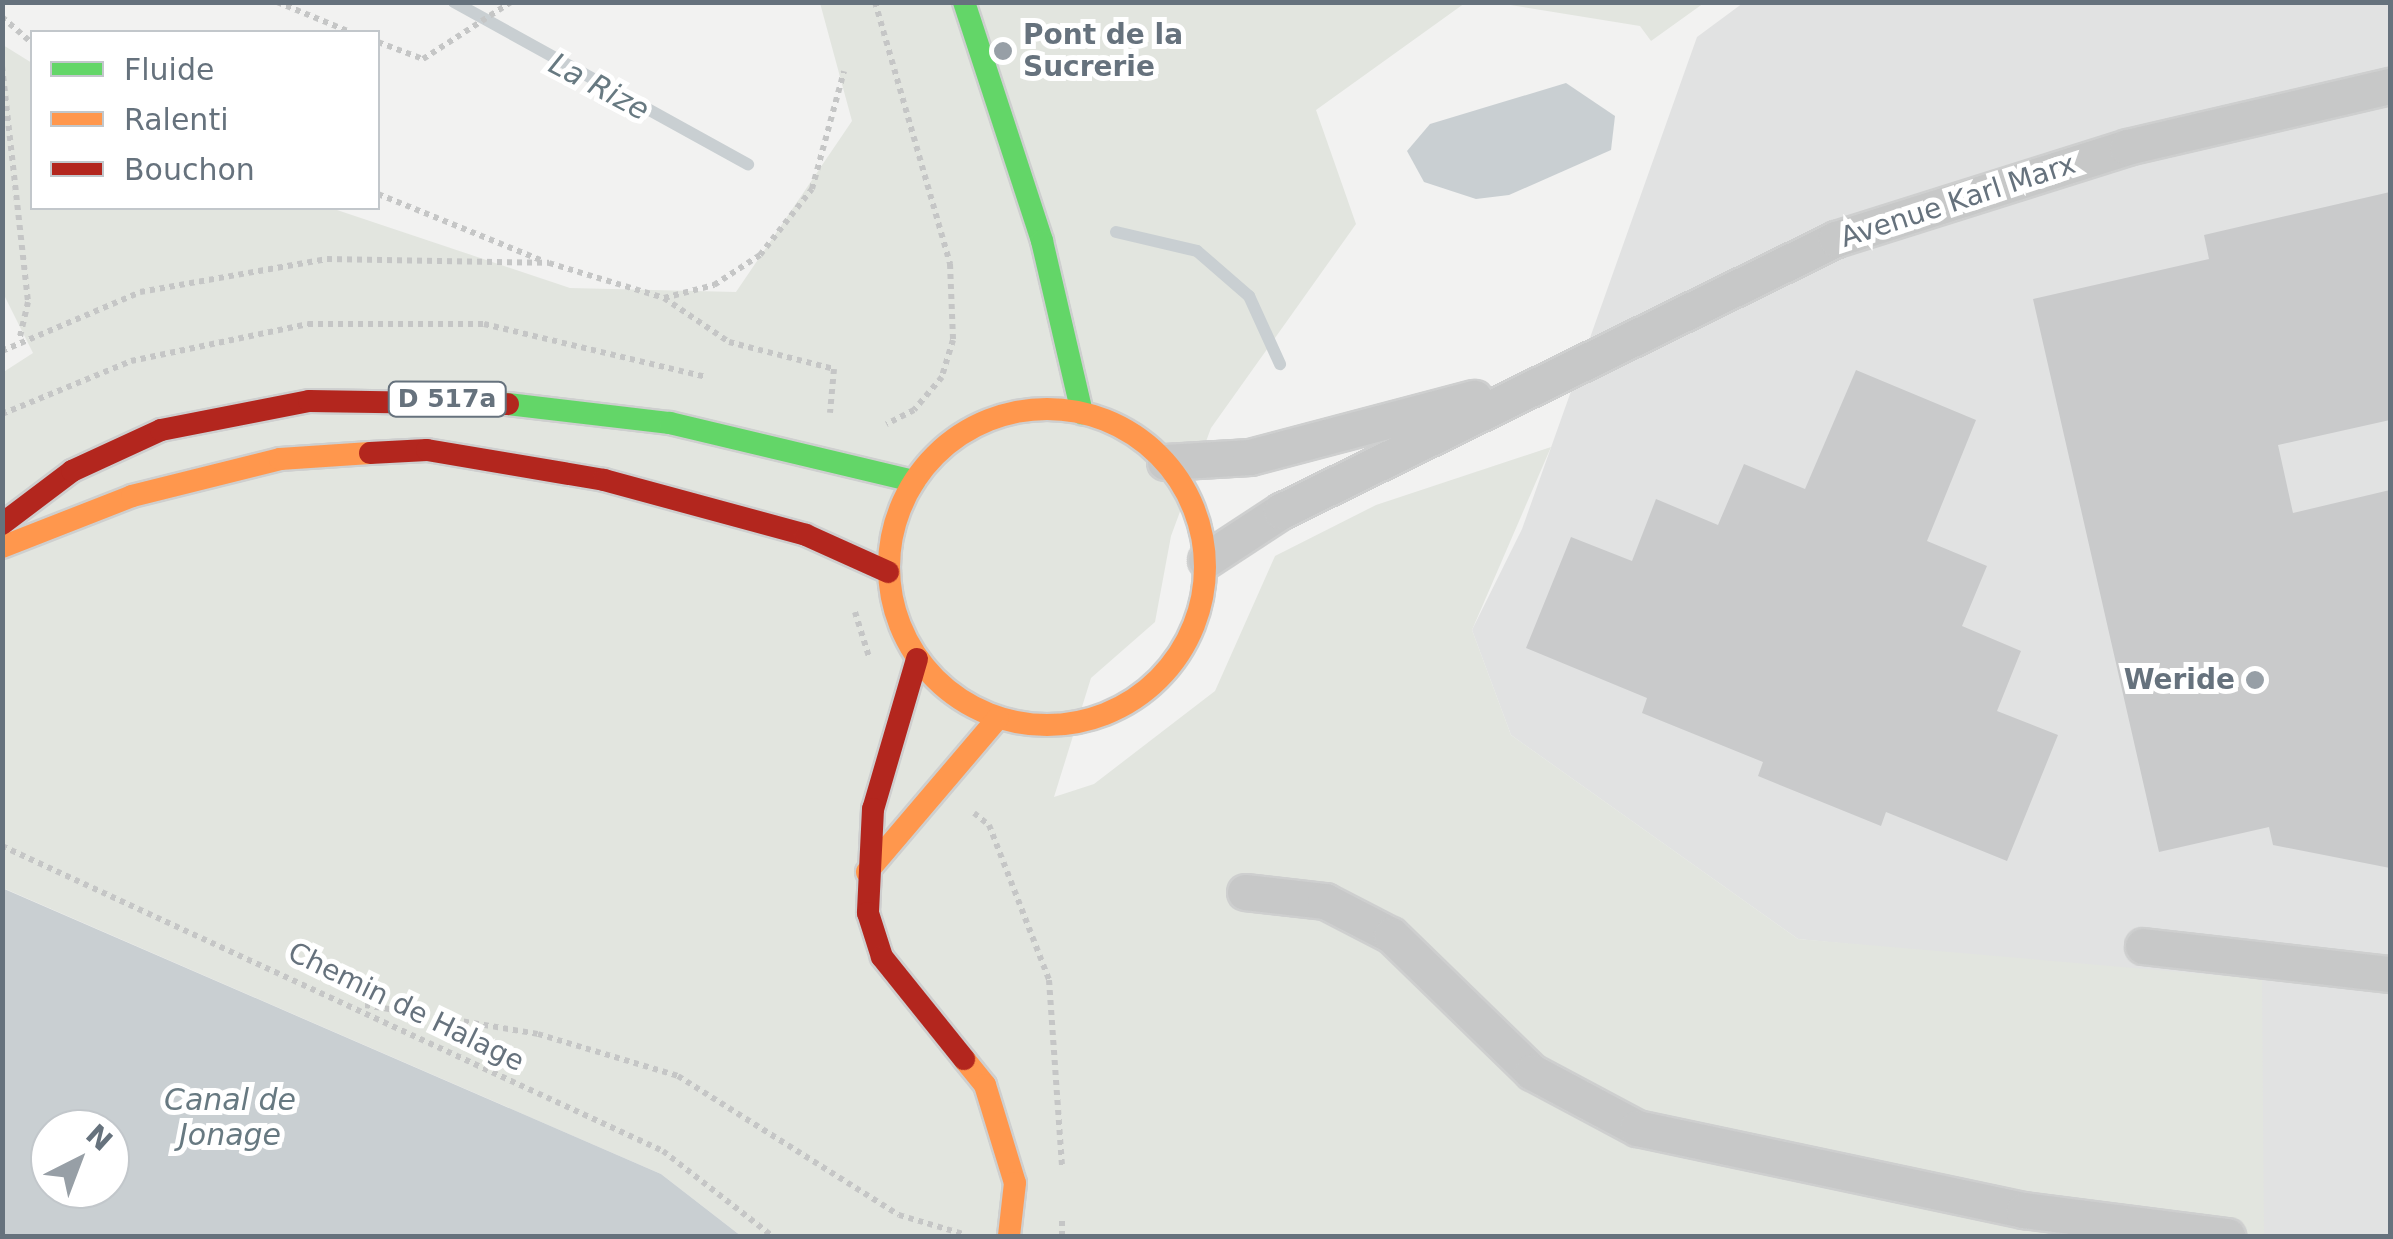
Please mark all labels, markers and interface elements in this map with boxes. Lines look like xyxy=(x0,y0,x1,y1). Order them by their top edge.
place label: Pont de la Sucrerie xyxy=(1023,18,1183,84)
legend xyxy=(30,30,380,210)
marker: Pont de la Sucrerie xyxy=(992,40,1014,62)
water label: La Rize xyxy=(543,46,655,128)
text: Fluide xyxy=(124,52,214,87)
text: Ralenti xyxy=(124,102,228,137)
street label: Avenue Karl Marx xyxy=(1836,147,2080,255)
text: Bouchon xyxy=(124,152,255,187)
road number: D 517a xyxy=(387,379,507,419)
place label: Weride xyxy=(2124,663,2235,697)
marker: Weride xyxy=(2244,669,2266,691)
street label: Chemin de Halage xyxy=(283,935,529,1079)
water label: Canal de Jonage xyxy=(164,1082,296,1152)
north arrow xyxy=(30,1109,130,1209)
text: N xyxy=(79,1118,119,1158)

